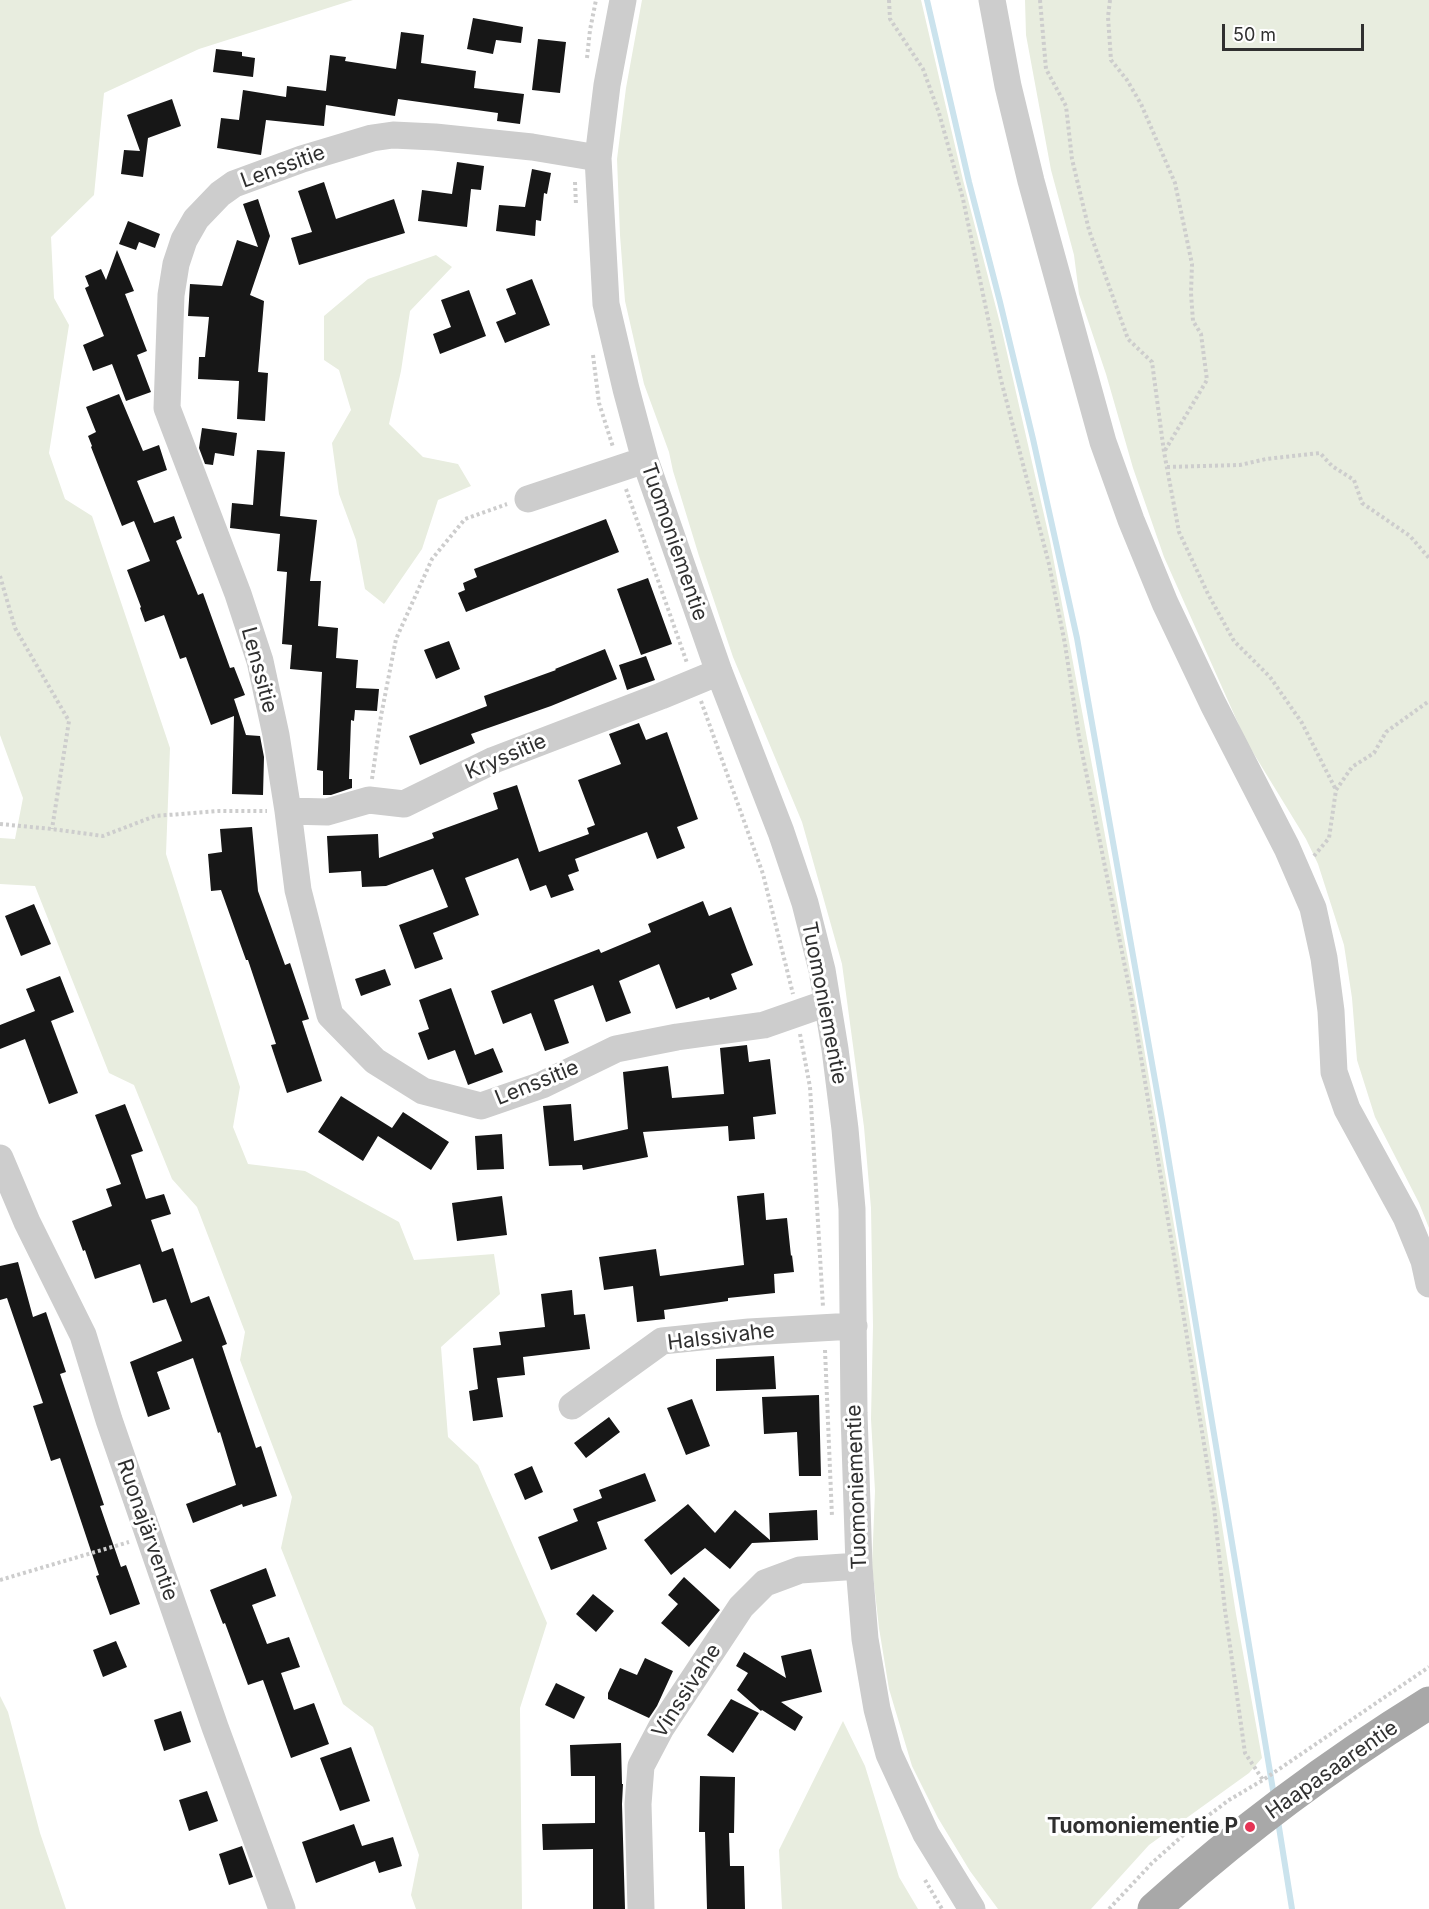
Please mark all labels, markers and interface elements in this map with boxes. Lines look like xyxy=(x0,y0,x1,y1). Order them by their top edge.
scale bar xyxy=(1225,12,1368,50)
text: 50 m xyxy=(1233,24,1276,45)
street label: Lenssitie xyxy=(237,140,329,194)
street label: Tuomoniementie xyxy=(635,460,713,624)
street label: Lenssitie xyxy=(235,624,283,716)
street label: Kryssitie xyxy=(462,729,550,785)
street label: Tuomoniementie xyxy=(796,920,852,1086)
street label: Lenssitie xyxy=(491,1055,583,1111)
street label: Halssivahe xyxy=(666,1318,776,1356)
street label: Tuomoniementie xyxy=(842,1404,872,1570)
street label: Ruonajärventie xyxy=(111,1456,183,1604)
street label: Vinssivahe xyxy=(647,1639,727,1743)
street label: Haapasaarentie xyxy=(1261,1715,1403,1825)
place label: Tuomoniementie P xyxy=(1047,1814,1238,1840)
marker: Tuomoniementie P xyxy=(1243,1820,1257,1834)

